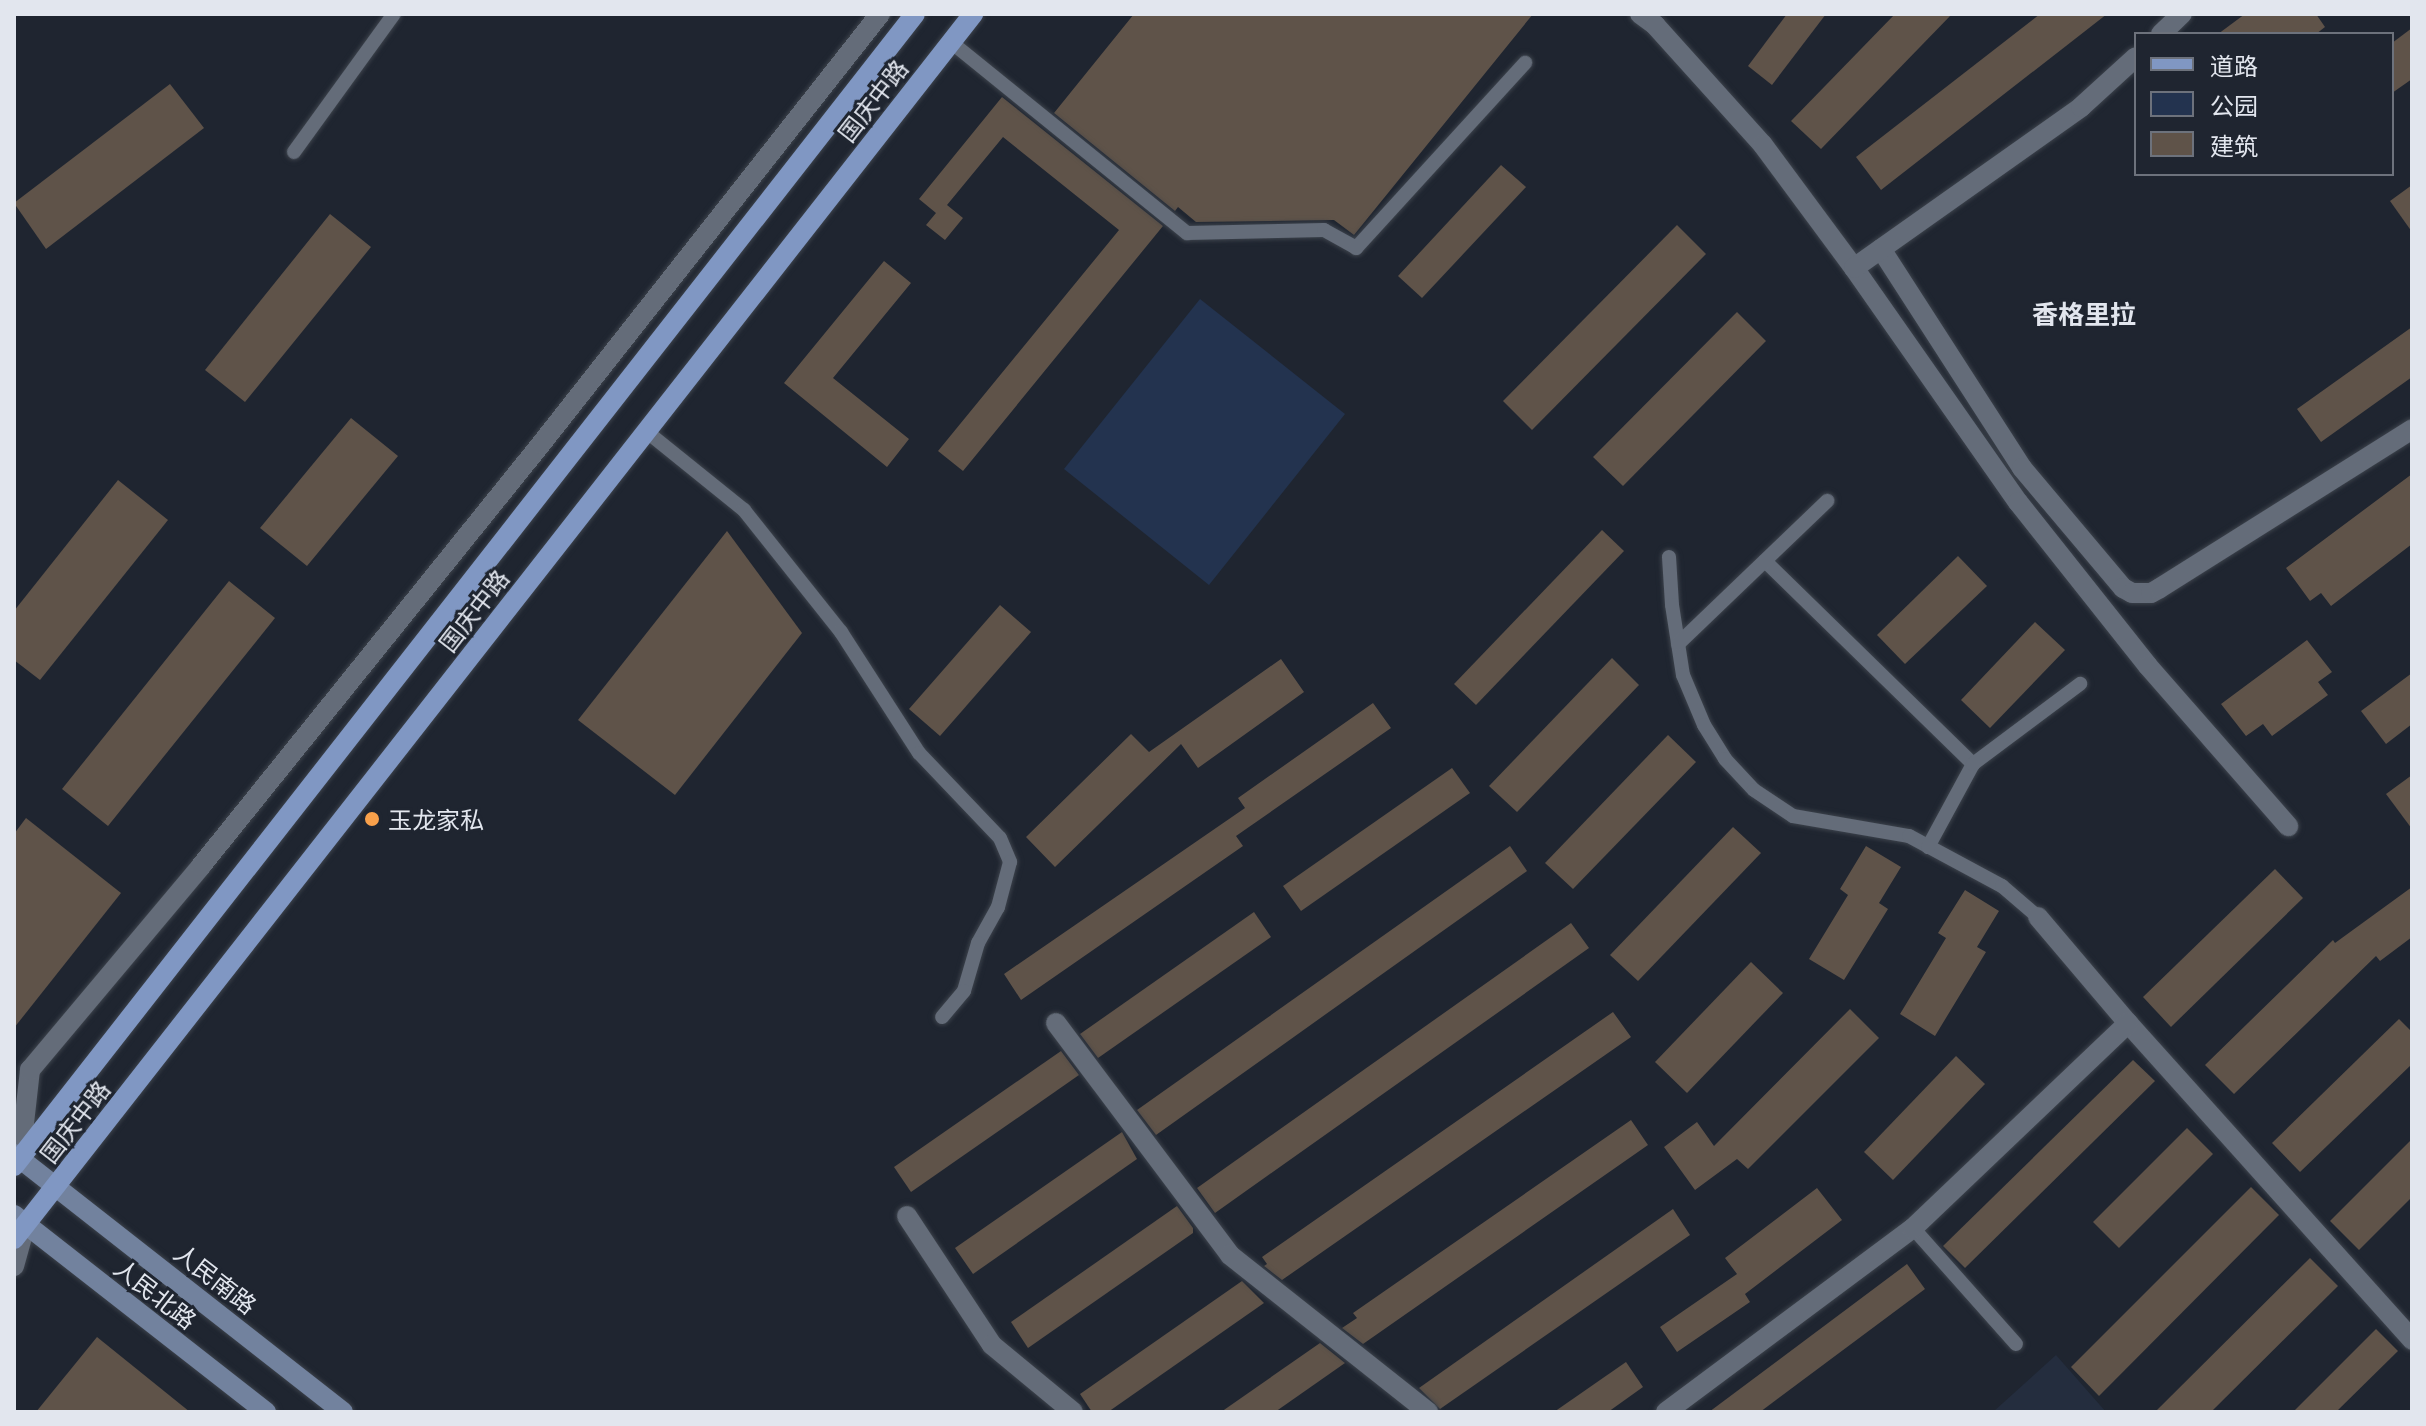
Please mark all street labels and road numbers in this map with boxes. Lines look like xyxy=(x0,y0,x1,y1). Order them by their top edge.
street label: 国庆中路 xyxy=(831,53,913,147)
street label: 国庆中路 xyxy=(432,563,514,657)
street label: 国庆中路 xyxy=(33,1074,115,1168)
street label: 人民南路 xyxy=(169,1237,263,1319)
street label: 人民北路 xyxy=(109,1252,203,1334)

